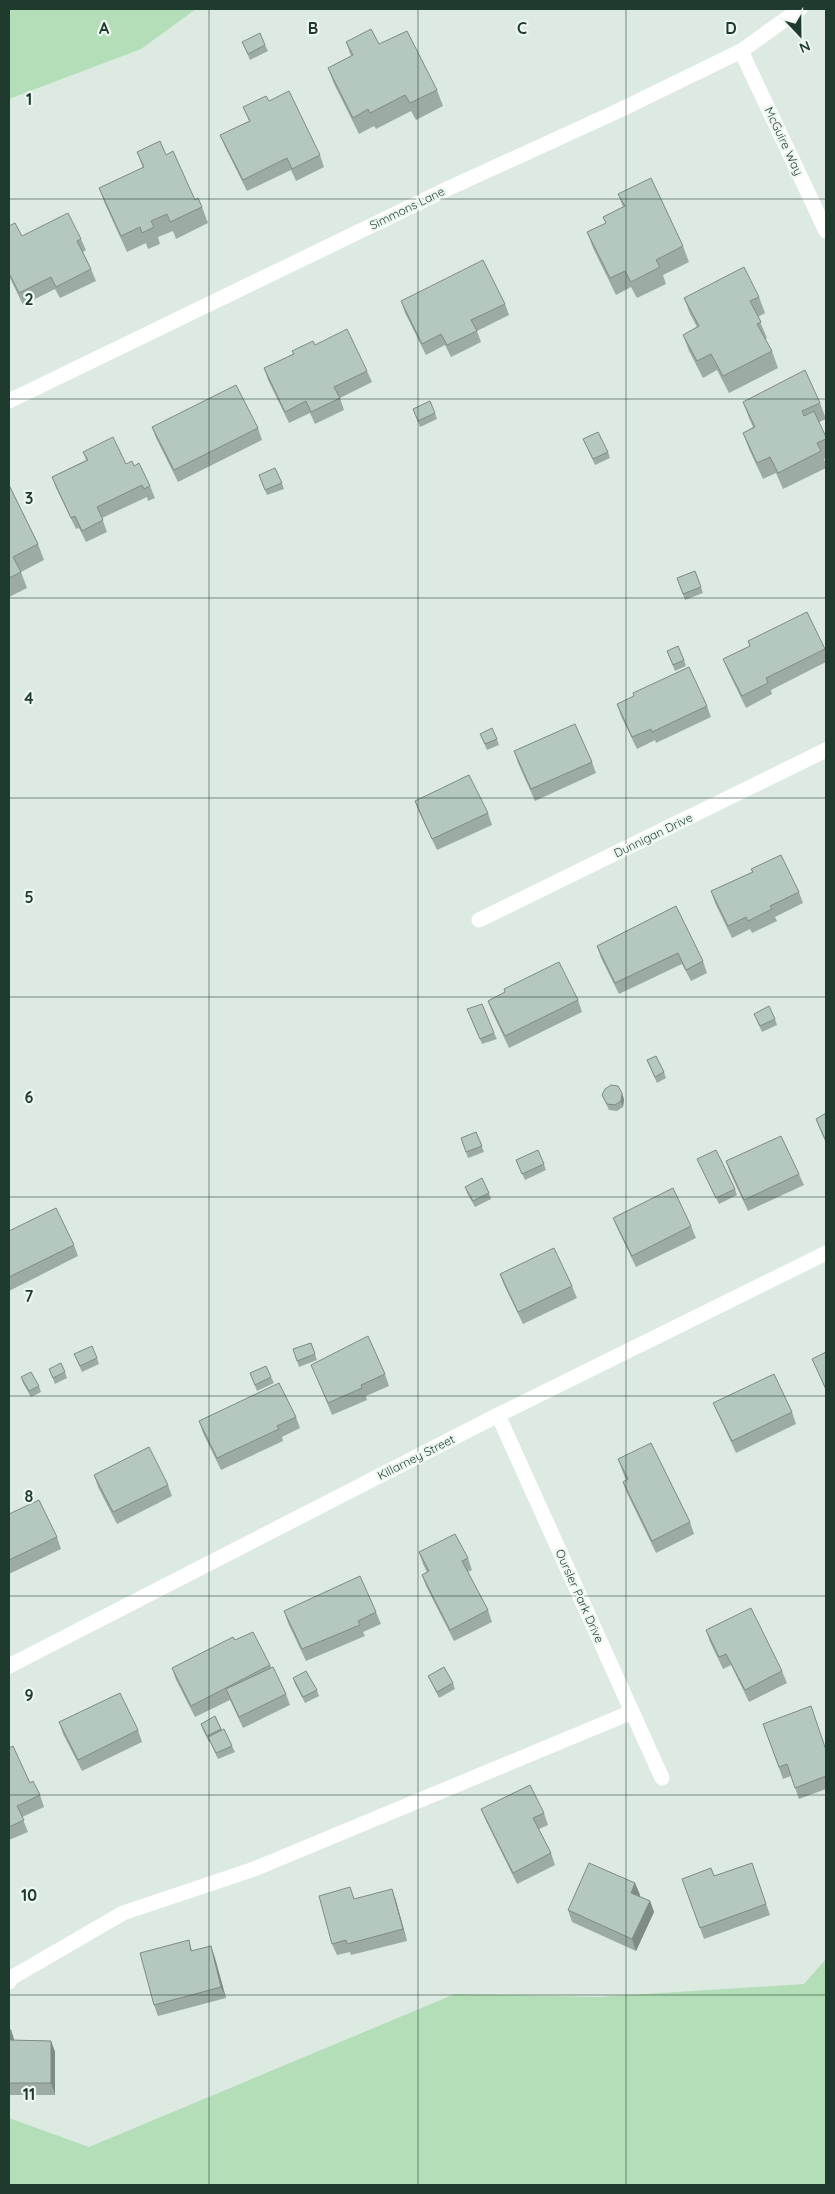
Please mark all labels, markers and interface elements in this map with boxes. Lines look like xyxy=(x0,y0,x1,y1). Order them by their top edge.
north arrow xyxy=(775,10,825,60)
text: A xyxy=(99,18,110,38)
text: B xyxy=(308,18,318,38)
text: C xyxy=(517,18,527,38)
text: D xyxy=(725,18,737,38)
text: N xyxy=(797,37,813,57)
text: 1 xyxy=(26,89,32,109)
street label: McGuire Way xyxy=(762,104,806,178)
street label: Simmons Lane xyxy=(367,183,447,233)
text: 2 xyxy=(24,289,34,309)
text: 3 xyxy=(25,488,33,508)
text: 4 xyxy=(24,688,34,708)
street label: Dunnigan Drive xyxy=(611,809,695,861)
text: 5 xyxy=(24,887,34,907)
text: 6 xyxy=(25,1087,34,1107)
text: 7 xyxy=(25,1286,34,1306)
street label: Killarney Street xyxy=(375,1431,457,1483)
text: 8 xyxy=(25,1486,34,1506)
street label: Oursler Park Drive xyxy=(553,1547,608,1645)
text: 9 xyxy=(24,1685,34,1705)
text: 10 xyxy=(21,1885,37,1905)
text: 11 xyxy=(23,2084,35,2104)

